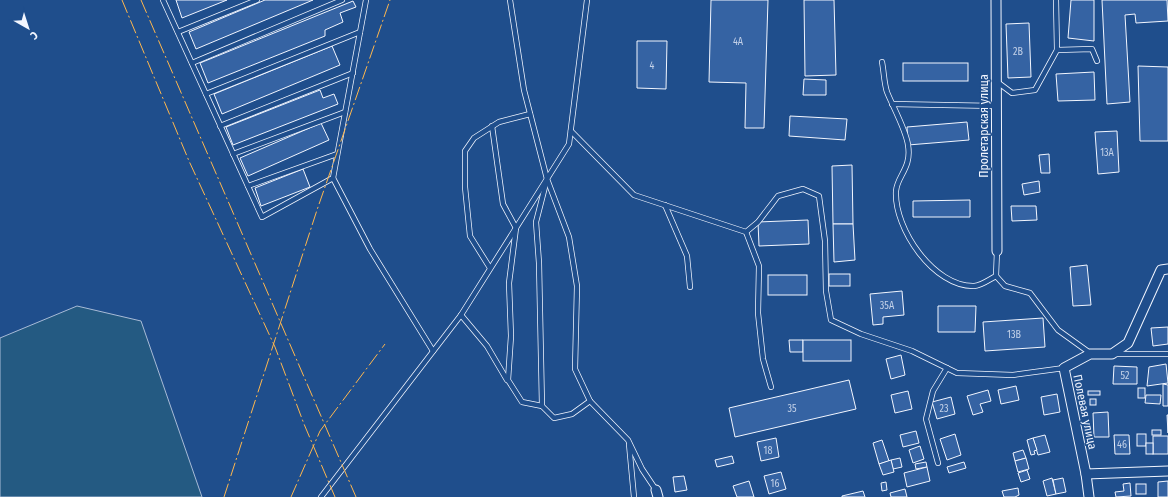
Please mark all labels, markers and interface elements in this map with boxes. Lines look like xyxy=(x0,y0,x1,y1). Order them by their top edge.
north arrow xyxy=(8,8,48,48)
text: С xyxy=(27,29,40,42)
house number: 4А xyxy=(733,36,744,48)
house number: 2В xyxy=(1013,46,1023,58)
house number: 4 xyxy=(650,60,655,72)
street label: Пролетарская улица xyxy=(977,74,991,178)
house number: 13А xyxy=(1100,147,1115,159)
house number: 35А xyxy=(880,300,895,312)
house number: 13В xyxy=(1007,329,1021,341)
house number: 52 xyxy=(1121,370,1130,382)
street label: Полевая улица xyxy=(1070,373,1100,451)
house number: 35 xyxy=(787,403,797,415)
house number: 23 xyxy=(940,403,949,415)
house number: 46 xyxy=(1117,439,1127,451)
house number: 18 xyxy=(764,445,772,457)
house number: 16 xyxy=(771,478,779,490)

